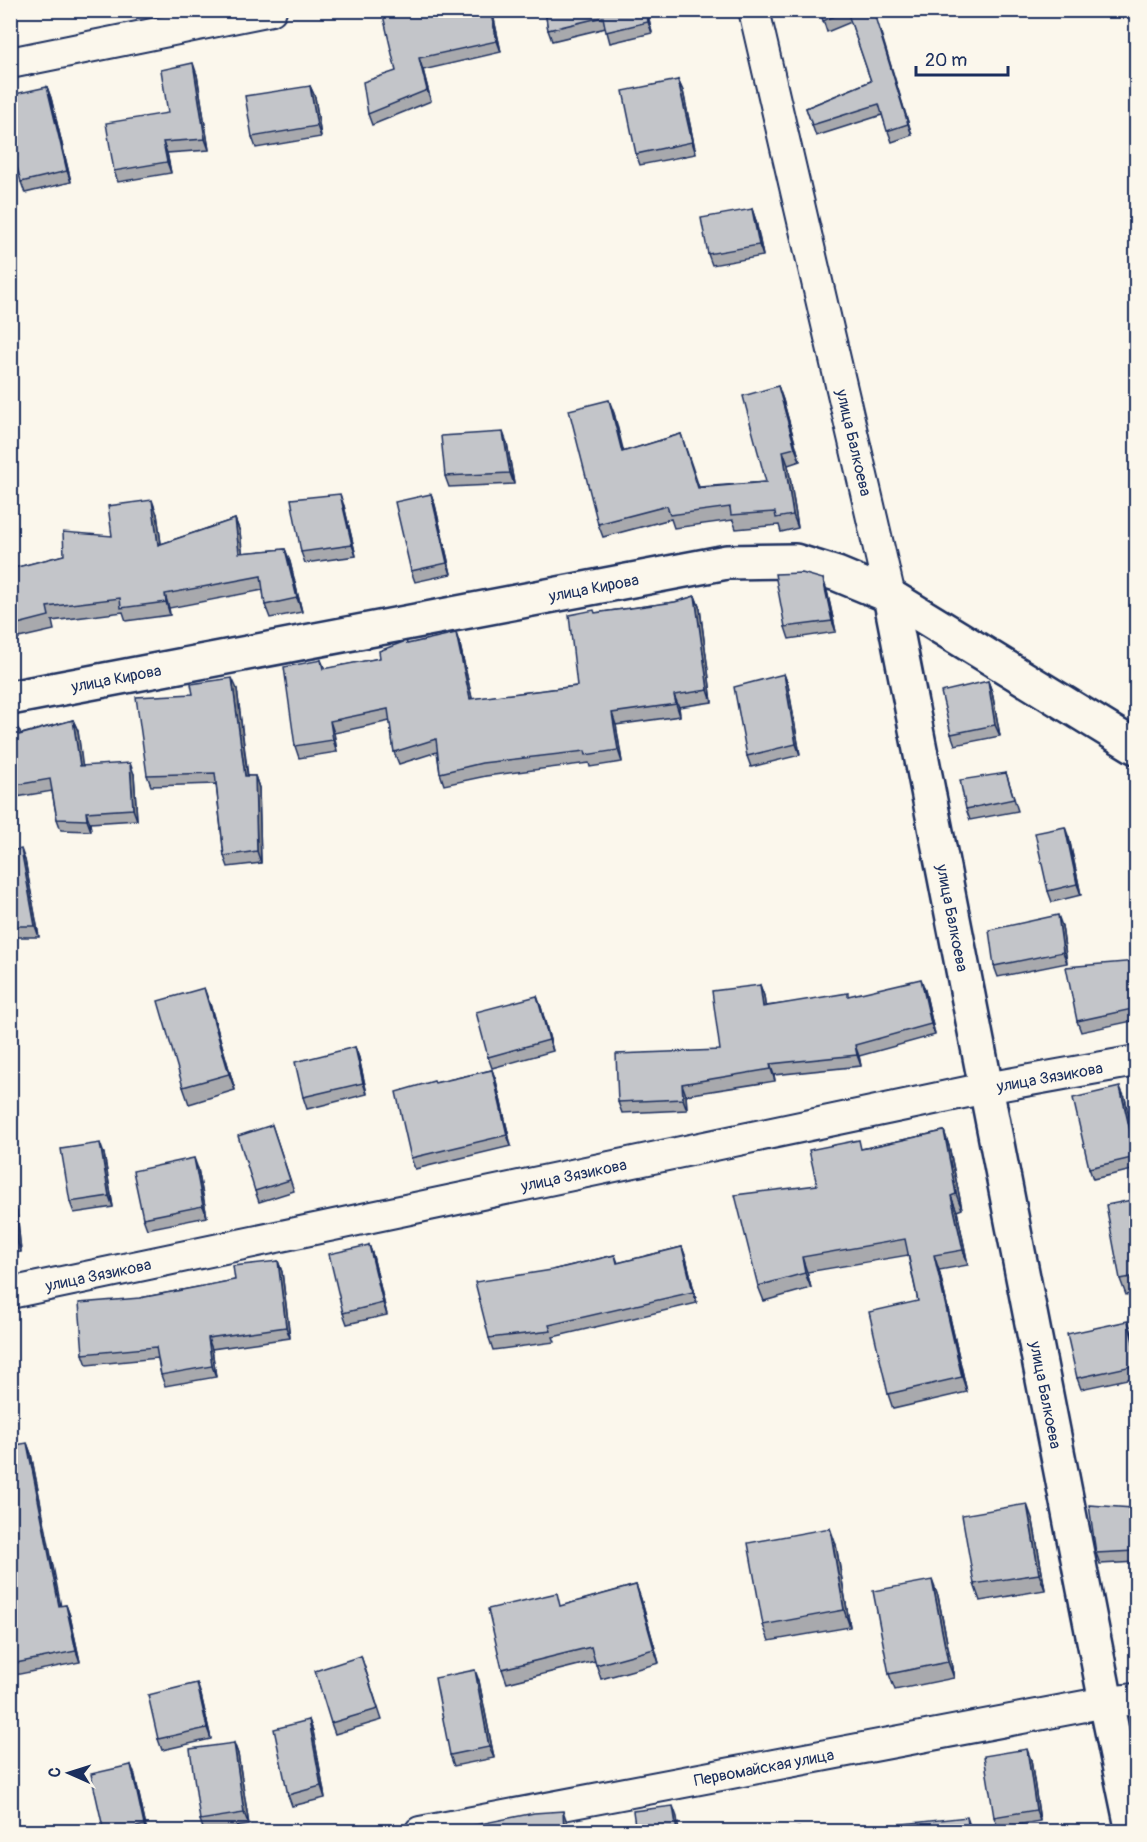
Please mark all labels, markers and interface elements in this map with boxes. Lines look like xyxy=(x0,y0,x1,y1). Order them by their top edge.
scale bar xyxy=(916,39,1008,77)
text: 20 m xyxy=(925,49,967,72)
street label: улица Балкоева xyxy=(831,386,875,498)
street label: улица Кирова xyxy=(546,570,640,607)
street label: улица Кирова xyxy=(69,661,163,697)
street label: улица Балкоева xyxy=(931,862,972,973)
street label: улица Зязикова xyxy=(994,1058,1105,1097)
street label: улица Зязикова xyxy=(518,1155,629,1197)
street label: улица Зязикова xyxy=(43,1255,153,1297)
street label: улица Балкоева xyxy=(1025,1339,1065,1450)
north arrow xyxy=(39,1743,99,1803)
street label: Первомайская улица xyxy=(692,1745,836,1791)
text: С xyxy=(45,1767,65,1778)

